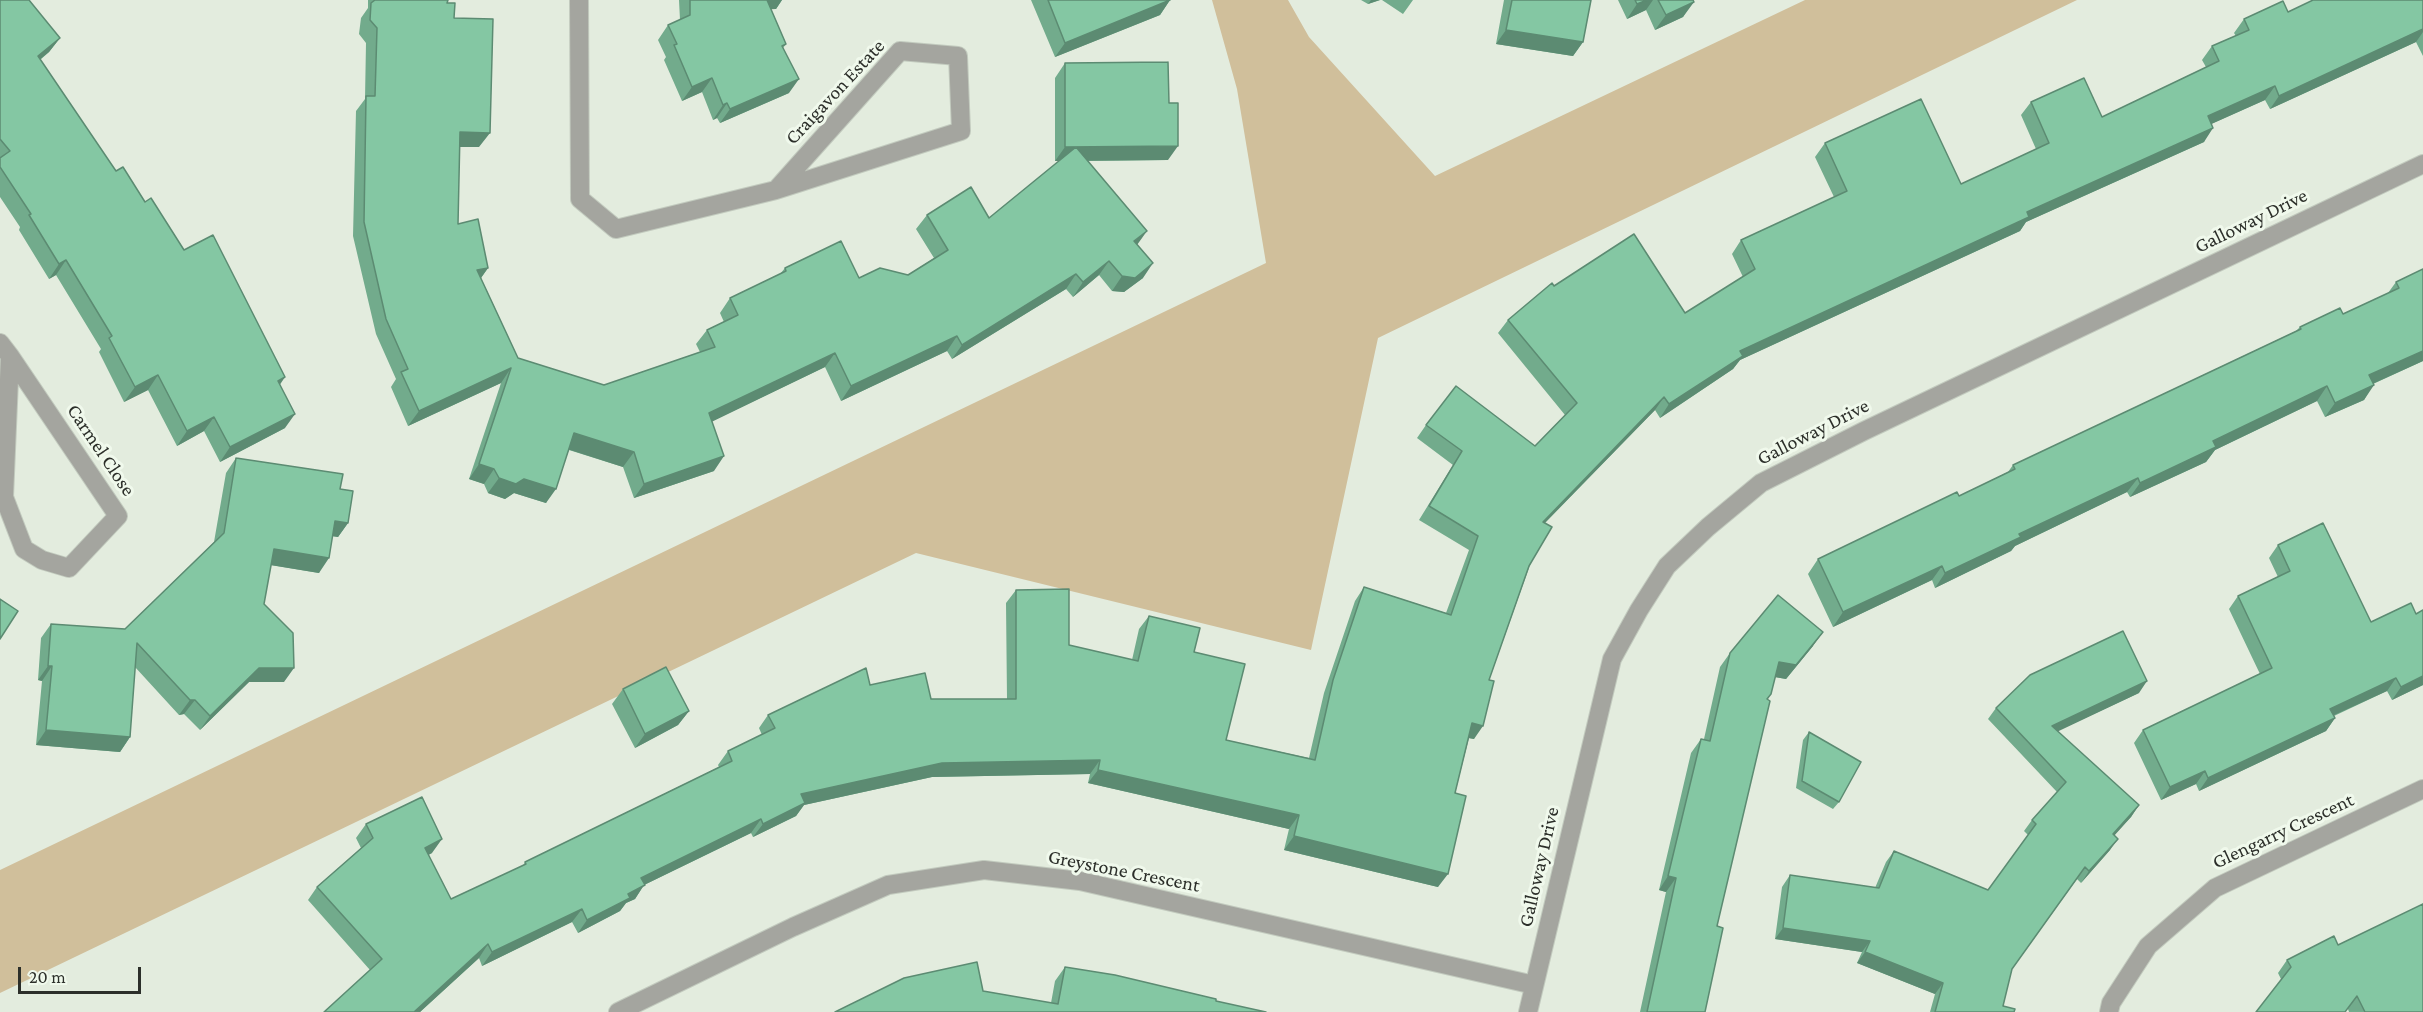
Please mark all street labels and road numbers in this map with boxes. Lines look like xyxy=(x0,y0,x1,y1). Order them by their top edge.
street label: Craigavon Estate xyxy=(780,34,890,150)
street label: Galloway Drive xyxy=(2191,183,2311,259)
street label: Galloway Drive xyxy=(1753,394,1873,470)
street label: Carmel Close xyxy=(62,400,140,500)
street label: Glengarry Crescent xyxy=(2209,788,2357,874)
street label: Galloway Drive xyxy=(1514,805,1564,929)
street label: Greystone Crescent xyxy=(1046,845,1202,897)

